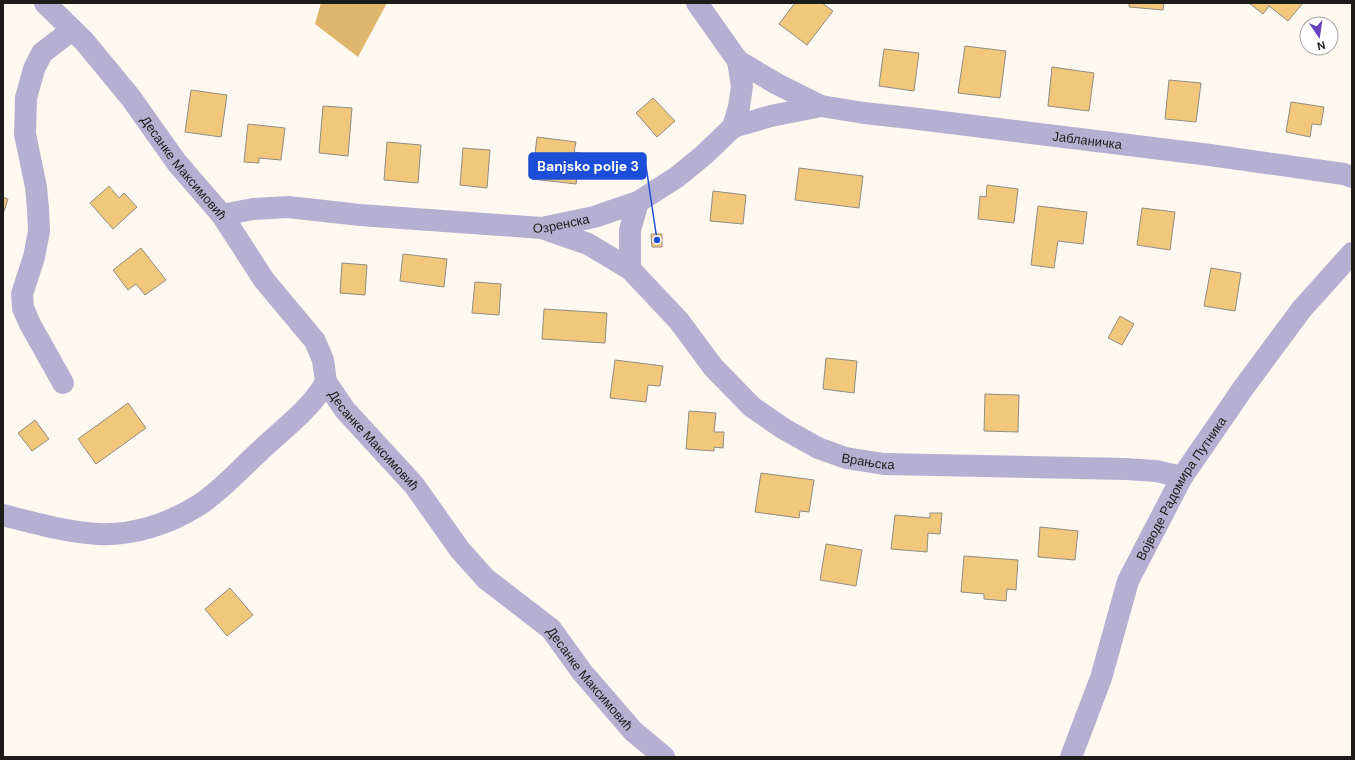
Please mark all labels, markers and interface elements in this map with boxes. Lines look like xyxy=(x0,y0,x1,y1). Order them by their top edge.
north arrow xyxy=(1299,16,1339,56)
text: N xyxy=(1316,38,1327,53)
street label: Десанке Максимовић xyxy=(137,112,231,223)
street label: Јабланичка xyxy=(1052,128,1124,153)
callout: Banjsko polje 3 xyxy=(529,153,646,179)
text: Banjsko polje 3 xyxy=(537,157,639,175)
street label: Озренска xyxy=(532,210,592,237)
street label: Десанке Максимовић xyxy=(325,387,423,494)
street label: Војводе Радомира Путника xyxy=(1132,413,1231,563)
street label: Врањска xyxy=(840,449,896,473)
street label: Десанке Максимовић xyxy=(543,623,637,734)

